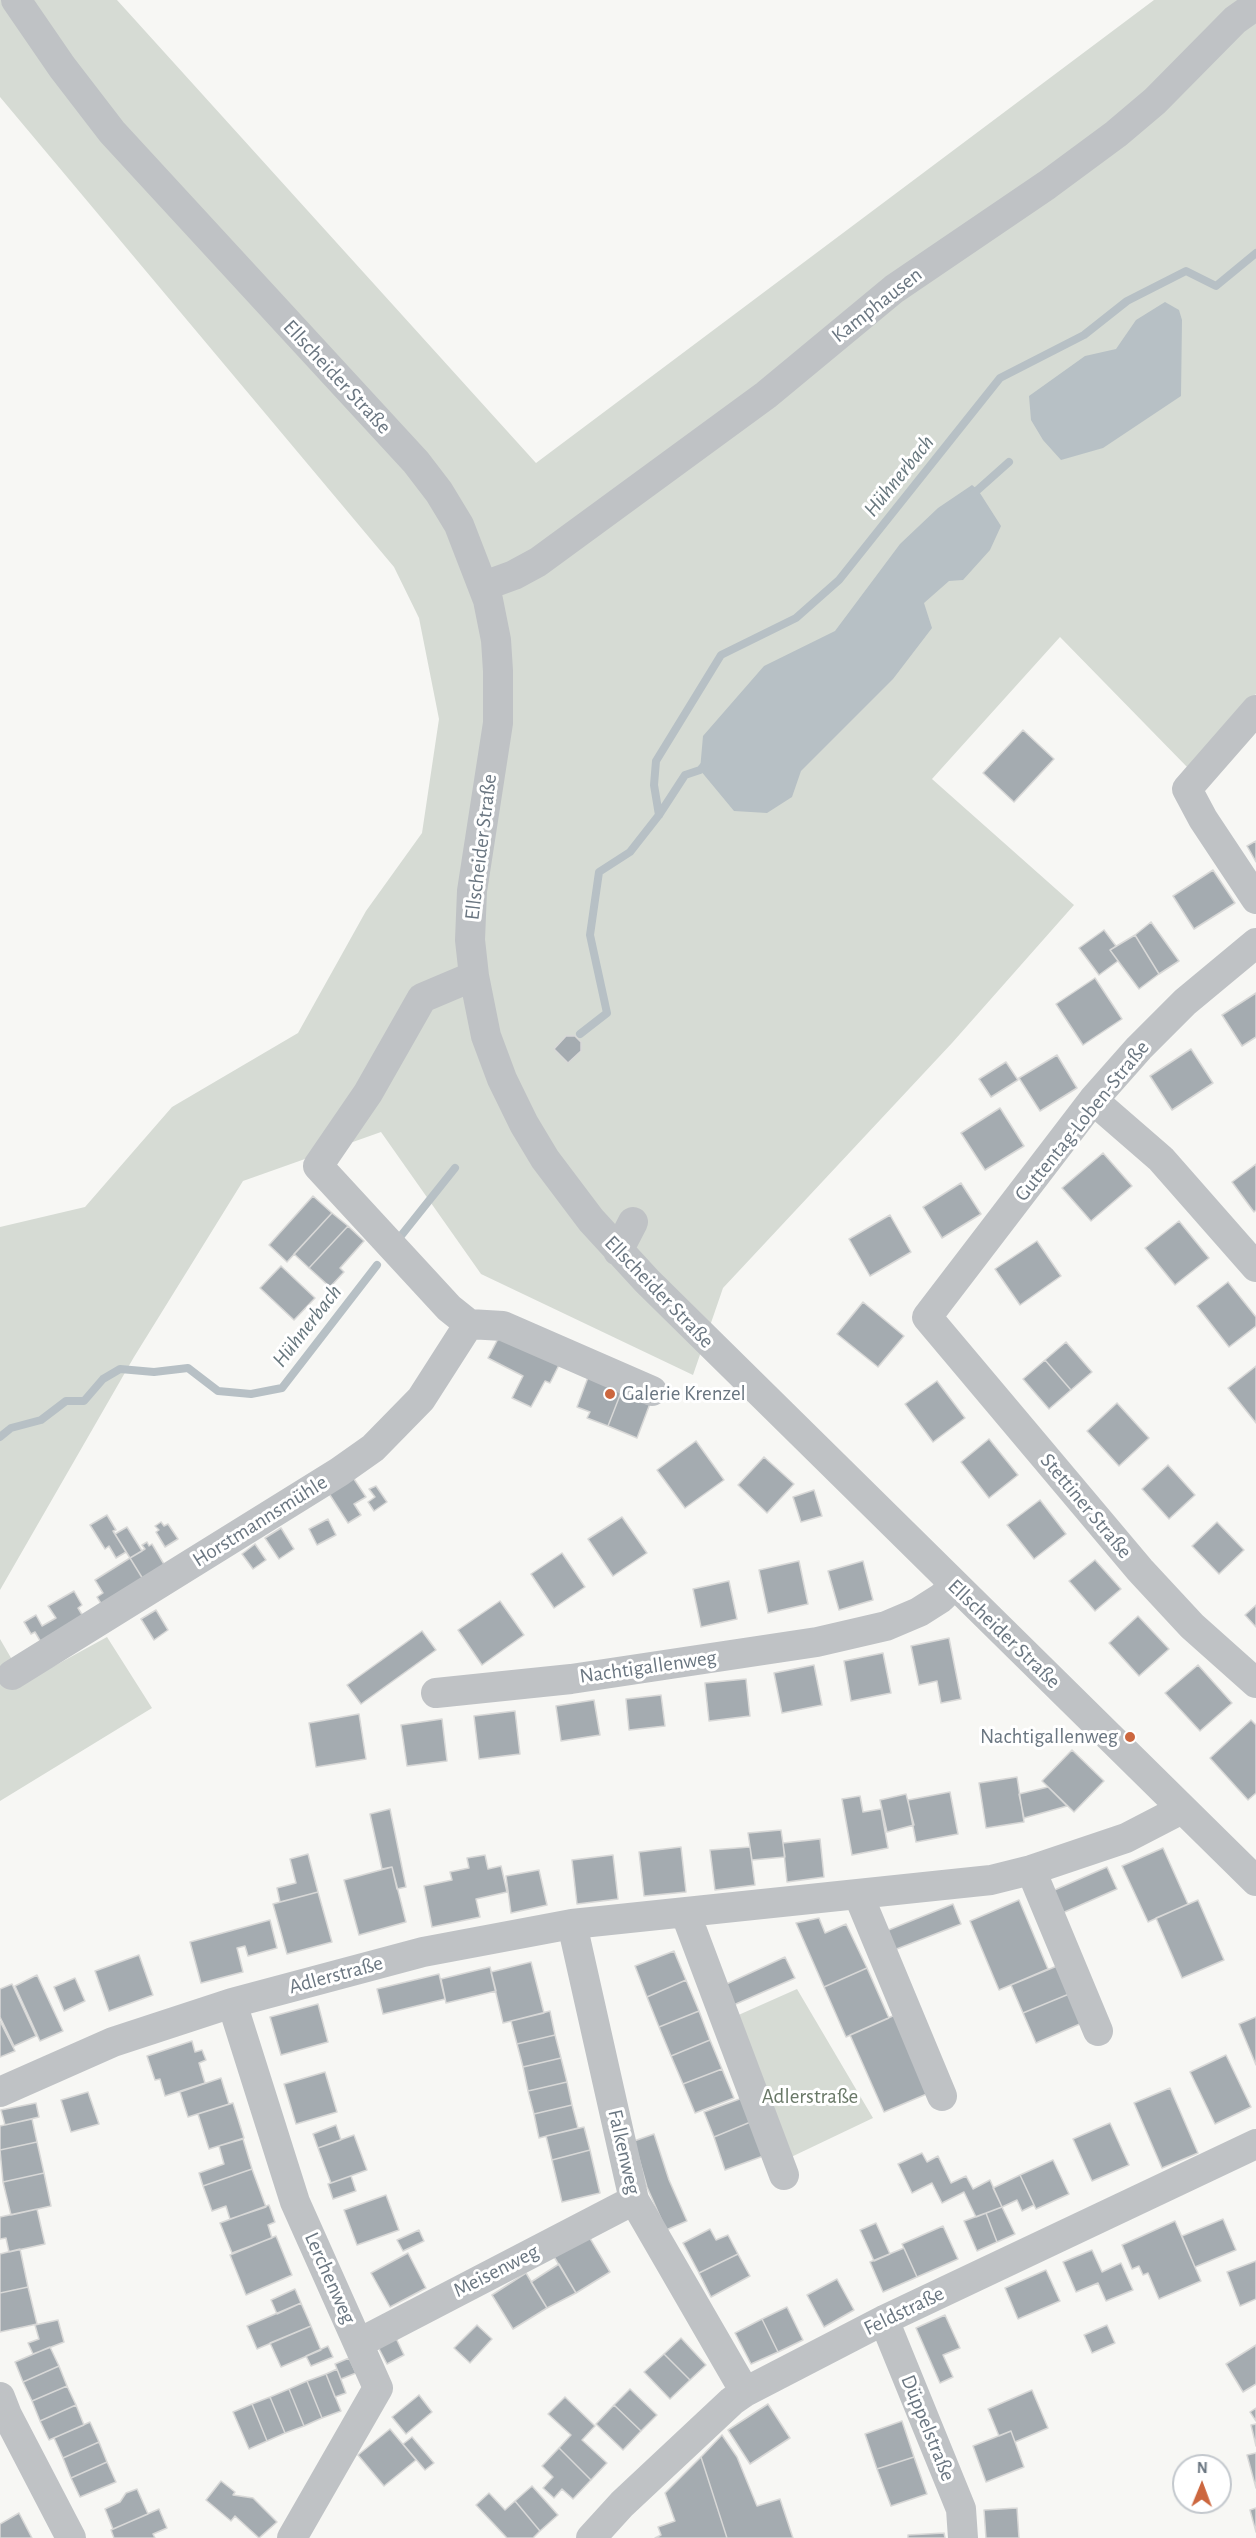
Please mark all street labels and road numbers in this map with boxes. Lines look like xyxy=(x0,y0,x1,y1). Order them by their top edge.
street label: Kamphausen xyxy=(827,262,927,348)
street label: Ellscheider Straße xyxy=(278,315,396,439)
street label: Ellscheider Straße xyxy=(460,773,502,921)
street label: Guttentag-Loben-Straße xyxy=(1009,1035,1155,1207)
street label: Ellscheider Straße xyxy=(599,1230,719,1354)
street label: Stettiner Straße xyxy=(1035,1448,1137,1564)
street label: Horstmannsmühle xyxy=(188,1469,332,1573)
street label: Ellscheider Straße xyxy=(942,1574,1066,1694)
street label: Nachtigallenweg xyxy=(578,1645,718,1689)
street label: Adlerstraße xyxy=(286,1950,386,2000)
street label: Falkenweg xyxy=(602,2107,646,2197)
street label: Lerchenweg xyxy=(299,2228,361,2328)
street label: Meisenweg xyxy=(449,2239,543,2303)
street label: Feldstraße xyxy=(860,2281,948,2341)
street label: Düppelstraße xyxy=(895,2371,961,2485)

